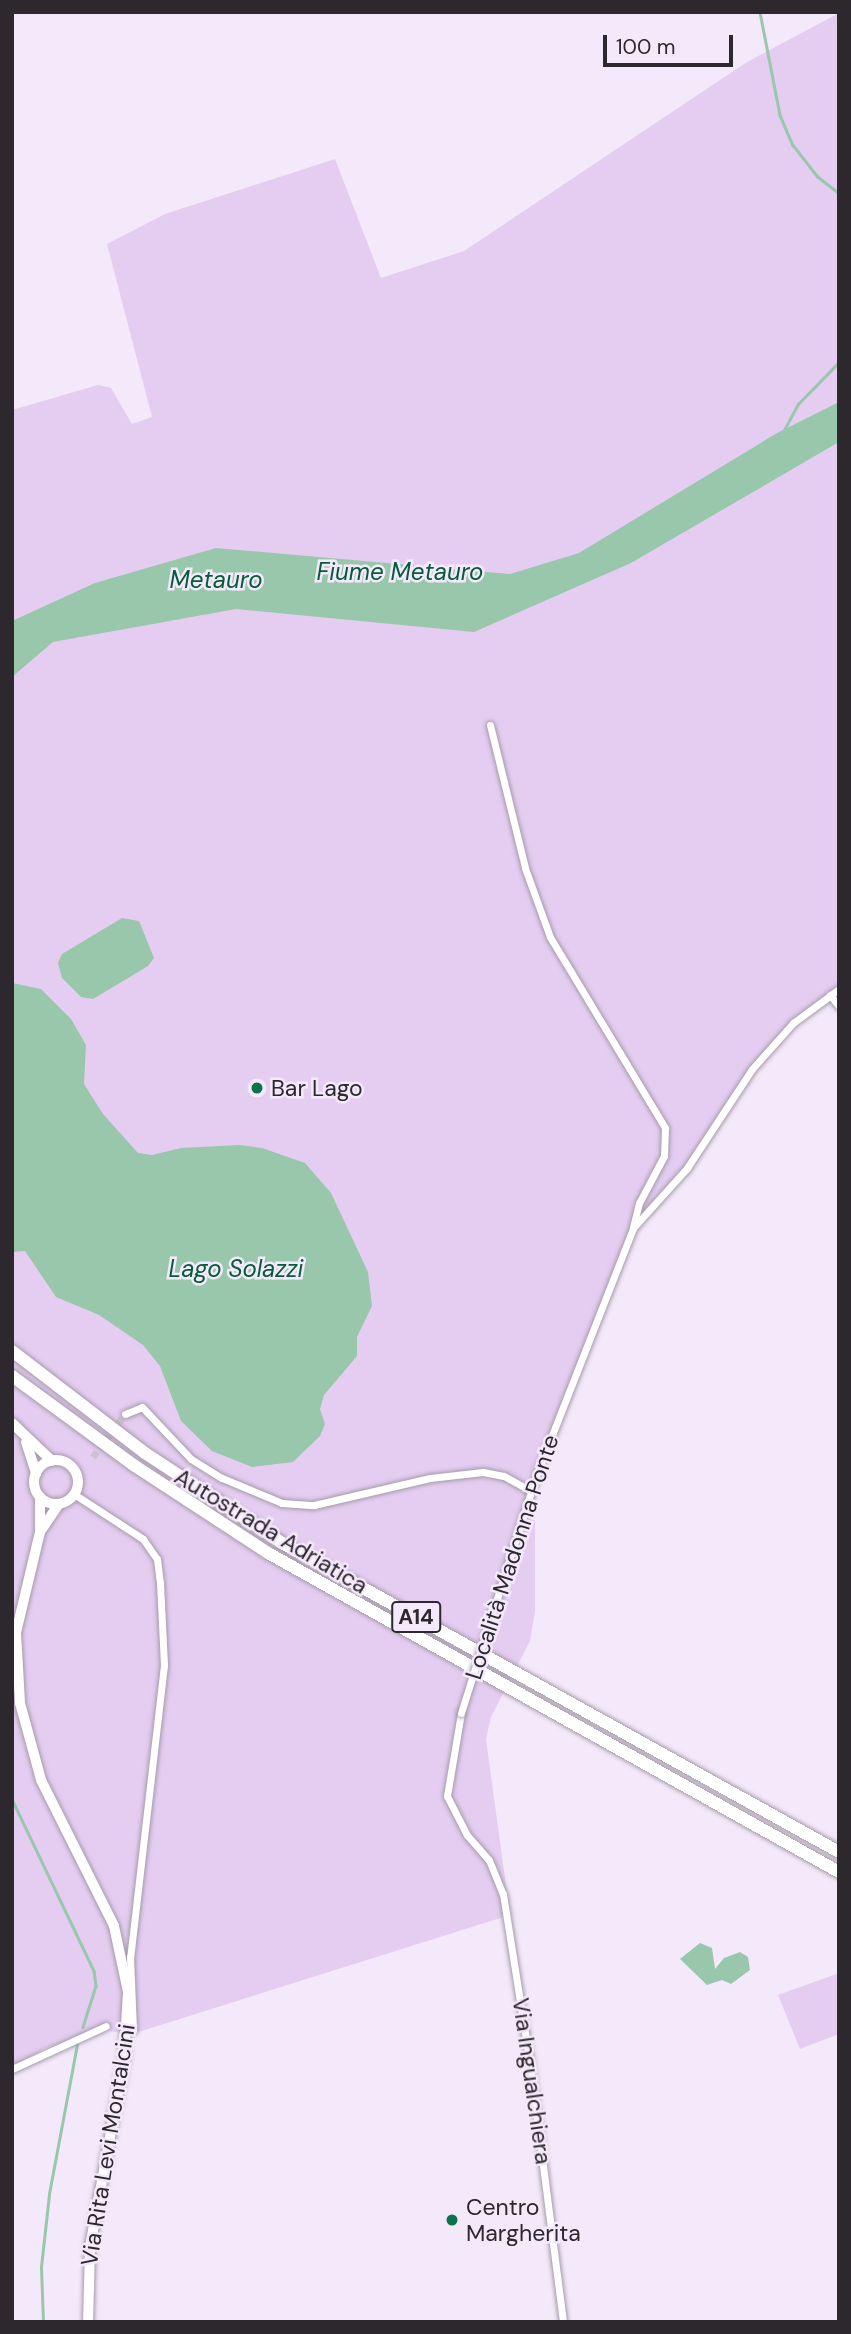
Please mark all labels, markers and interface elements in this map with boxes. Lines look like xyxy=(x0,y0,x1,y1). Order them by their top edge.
scale bar xyxy=(606,21,736,65)
text: 100 m xyxy=(616,33,676,61)
water label: Fiume Metauro xyxy=(317,558,483,586)
water label: Metauro xyxy=(170,566,262,594)
place label: Bar Lago xyxy=(271,1074,363,1102)
marker: Bar Lago xyxy=(249,1080,265,1096)
water label: Lago Solazzi xyxy=(169,1255,303,1283)
street label: Località Madonna Ponte xyxy=(459,1431,565,1683)
street label: Autostrada Adriatica xyxy=(170,1462,372,1600)
road number: A14 xyxy=(390,1600,442,1634)
street label: Via Ingualchiera xyxy=(507,1996,557,2166)
street label: Via Rita Levi Montalcini xyxy=(75,2022,141,2268)
place label: Centro Margherita xyxy=(466,2193,581,2247)
marker: Centro Margherita xyxy=(444,2212,460,2228)

